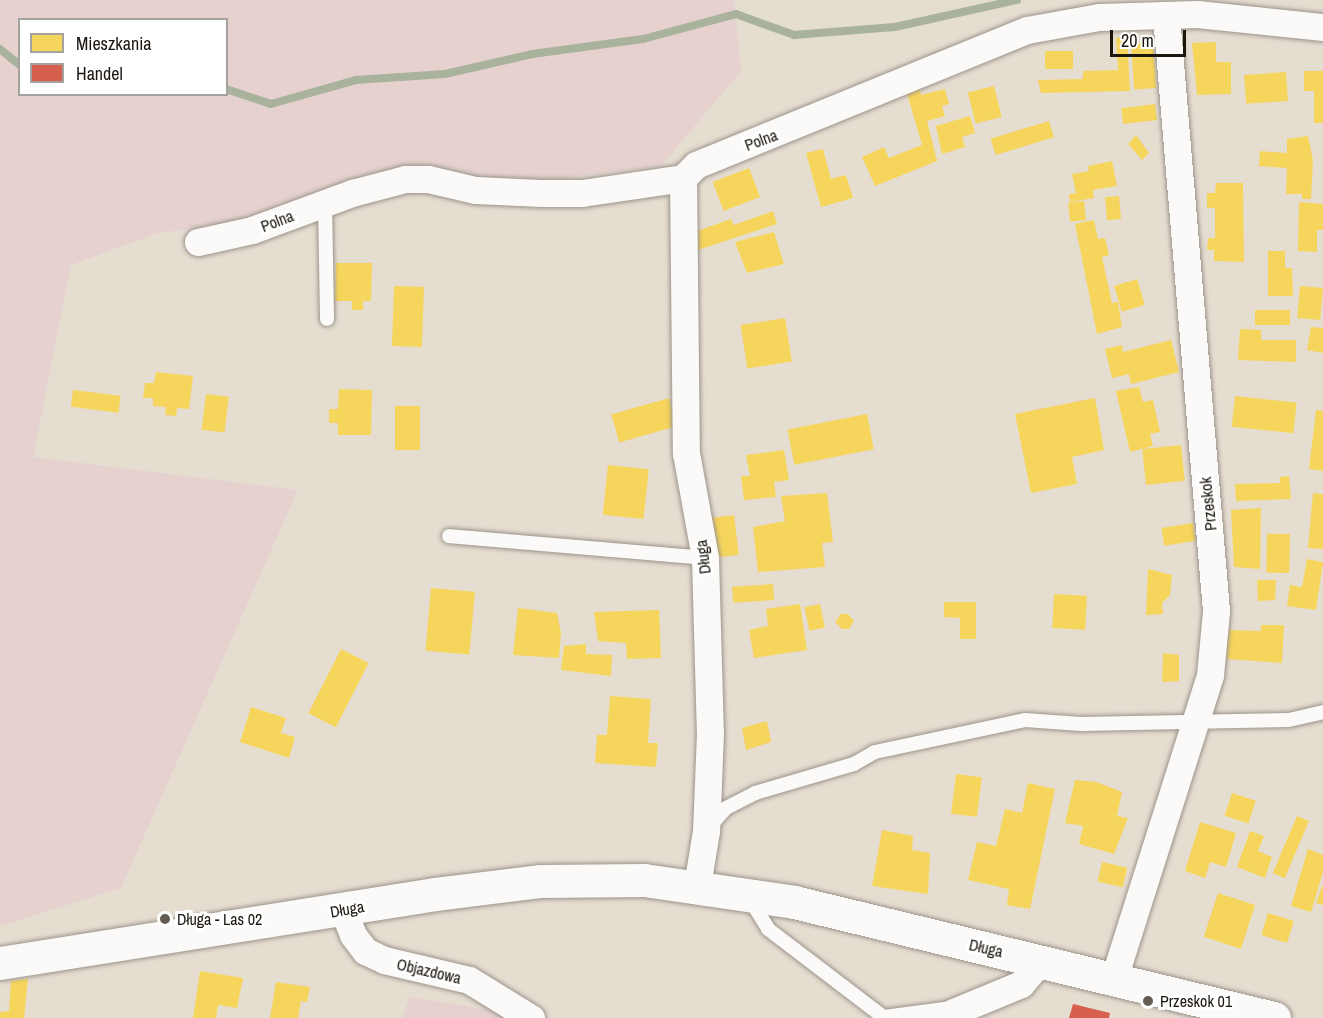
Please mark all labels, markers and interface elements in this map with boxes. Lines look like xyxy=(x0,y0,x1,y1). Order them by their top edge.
legend xyxy=(18,18,228,96)
scale bar xyxy=(1113,18,1190,56)
text: 20 m xyxy=(1121,28,1154,53)
text: Mieszkania xyxy=(76,31,151,56)
text: Handel xyxy=(76,61,123,86)
street label: Polna xyxy=(742,125,780,155)
street label: Polna xyxy=(258,206,296,236)
street label: Przeskok xyxy=(1196,476,1220,532)
street label: Długa xyxy=(691,539,715,575)
street label: Długa xyxy=(328,897,366,921)
place label: Długa - Las 02 xyxy=(177,909,262,929)
marker: Długa - Las 02 xyxy=(158,912,172,926)
street label: Długa xyxy=(967,935,1005,961)
street label: Objazdowa xyxy=(395,954,463,988)
place label: Przeskok 01 xyxy=(1160,991,1232,1011)
marker: Przeskok 01 xyxy=(1141,994,1155,1008)

